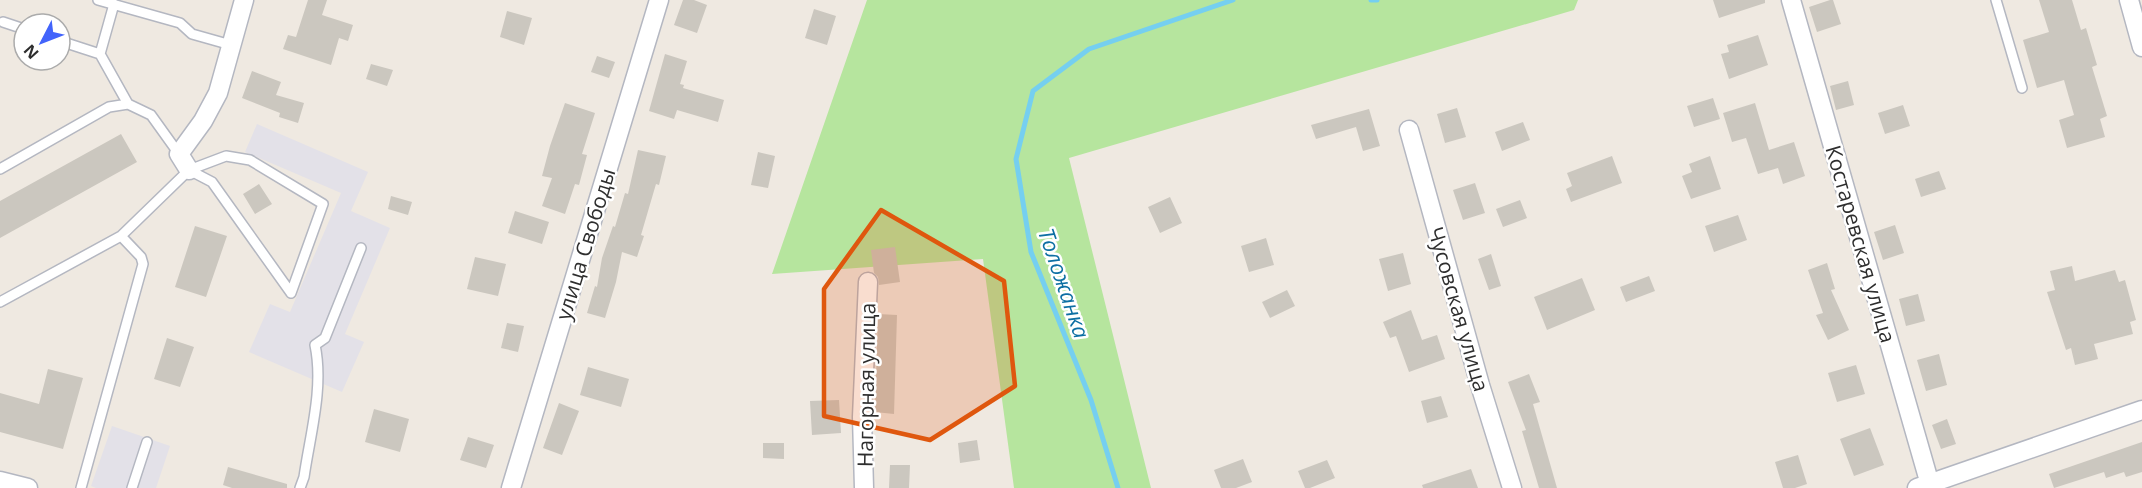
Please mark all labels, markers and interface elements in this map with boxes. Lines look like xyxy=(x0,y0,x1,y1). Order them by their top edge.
north arrow xyxy=(12,12,72,72)
text: N xyxy=(18,40,43,64)
street label: Костаревская улица xyxy=(1819,142,1903,346)
street label: улица Свободы xyxy=(549,165,621,323)
street label: Чусовская улица xyxy=(1422,223,1496,395)
water label: Толожанка xyxy=(1032,224,1098,342)
street label: Нагорная улица xyxy=(851,303,881,467)

